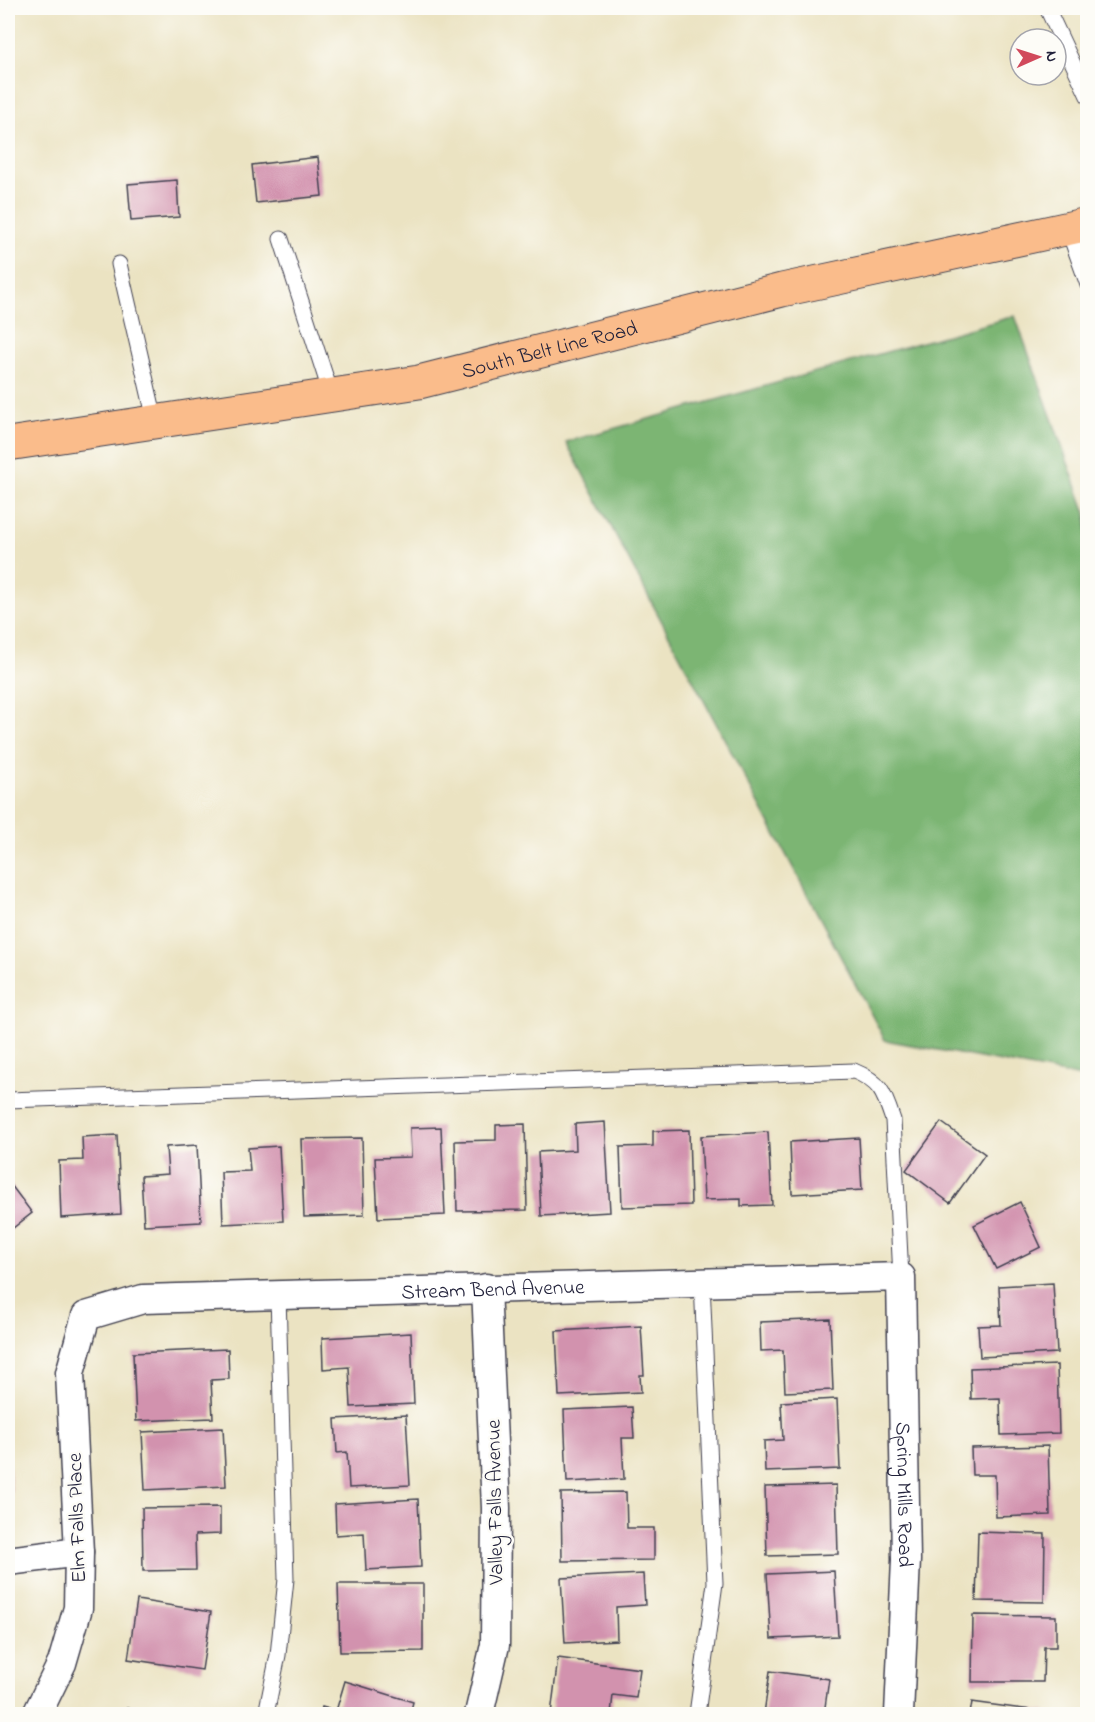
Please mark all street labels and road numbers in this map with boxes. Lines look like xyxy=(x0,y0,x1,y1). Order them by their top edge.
street label: South Belt Line Road xyxy=(459,314,641,388)
street label: Stream Bend Avenue xyxy=(401,1273,585,1308)
street label: Valley Falls Avenue xyxy=(480,1418,514,1586)
street label: Spring Mills Road xyxy=(885,1422,919,1568)
street label: Elm Falls Place xyxy=(61,1452,95,1584)

